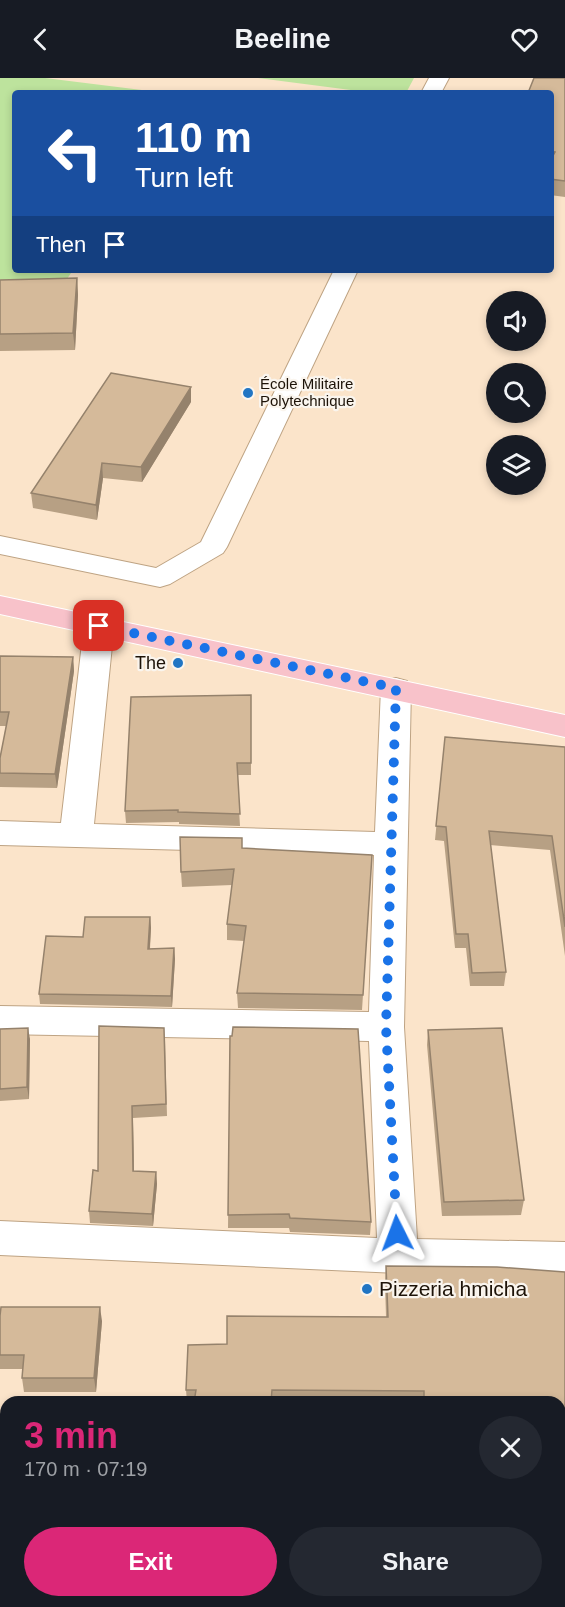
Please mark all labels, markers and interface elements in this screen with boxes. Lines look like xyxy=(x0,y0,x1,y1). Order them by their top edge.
icon: back xyxy=(24,23,57,56)
icon: heart xyxy=(508,23,541,56)
text: Beeline xyxy=(234,24,331,54)
icon: left xyxy=(36,114,114,192)
text: 110 m xyxy=(135,114,252,161)
text: Turn left xyxy=(135,163,233,193)
icon: arrive xyxy=(98,228,131,261)
text: Then xyxy=(36,232,86,257)
map controls xyxy=(486,291,546,495)
button: sound xyxy=(486,291,546,351)
button: search xyxy=(486,363,546,423)
place label: École Militaire Polytechnique xyxy=(260,375,354,409)
marker: École Militaire Polytechnique xyxy=(241,386,255,400)
button: layers xyxy=(486,435,546,495)
pin xyxy=(73,600,124,651)
icon: arrive xyxy=(82,609,115,642)
place label: The xyxy=(135,653,166,673)
marker: The xyxy=(171,656,185,670)
position arrow xyxy=(365,1201,429,1265)
place label: Pizzeria hmicha xyxy=(379,1277,528,1300)
marker: Pizzeria hmicha xyxy=(360,1282,374,1296)
text: 3 min xyxy=(24,1415,118,1456)
button: close xyxy=(479,1416,542,1479)
text: 170 m · 07:19 xyxy=(24,1458,147,1480)
button: Exit xyxy=(24,1527,277,1596)
button: Share xyxy=(289,1527,542,1596)

